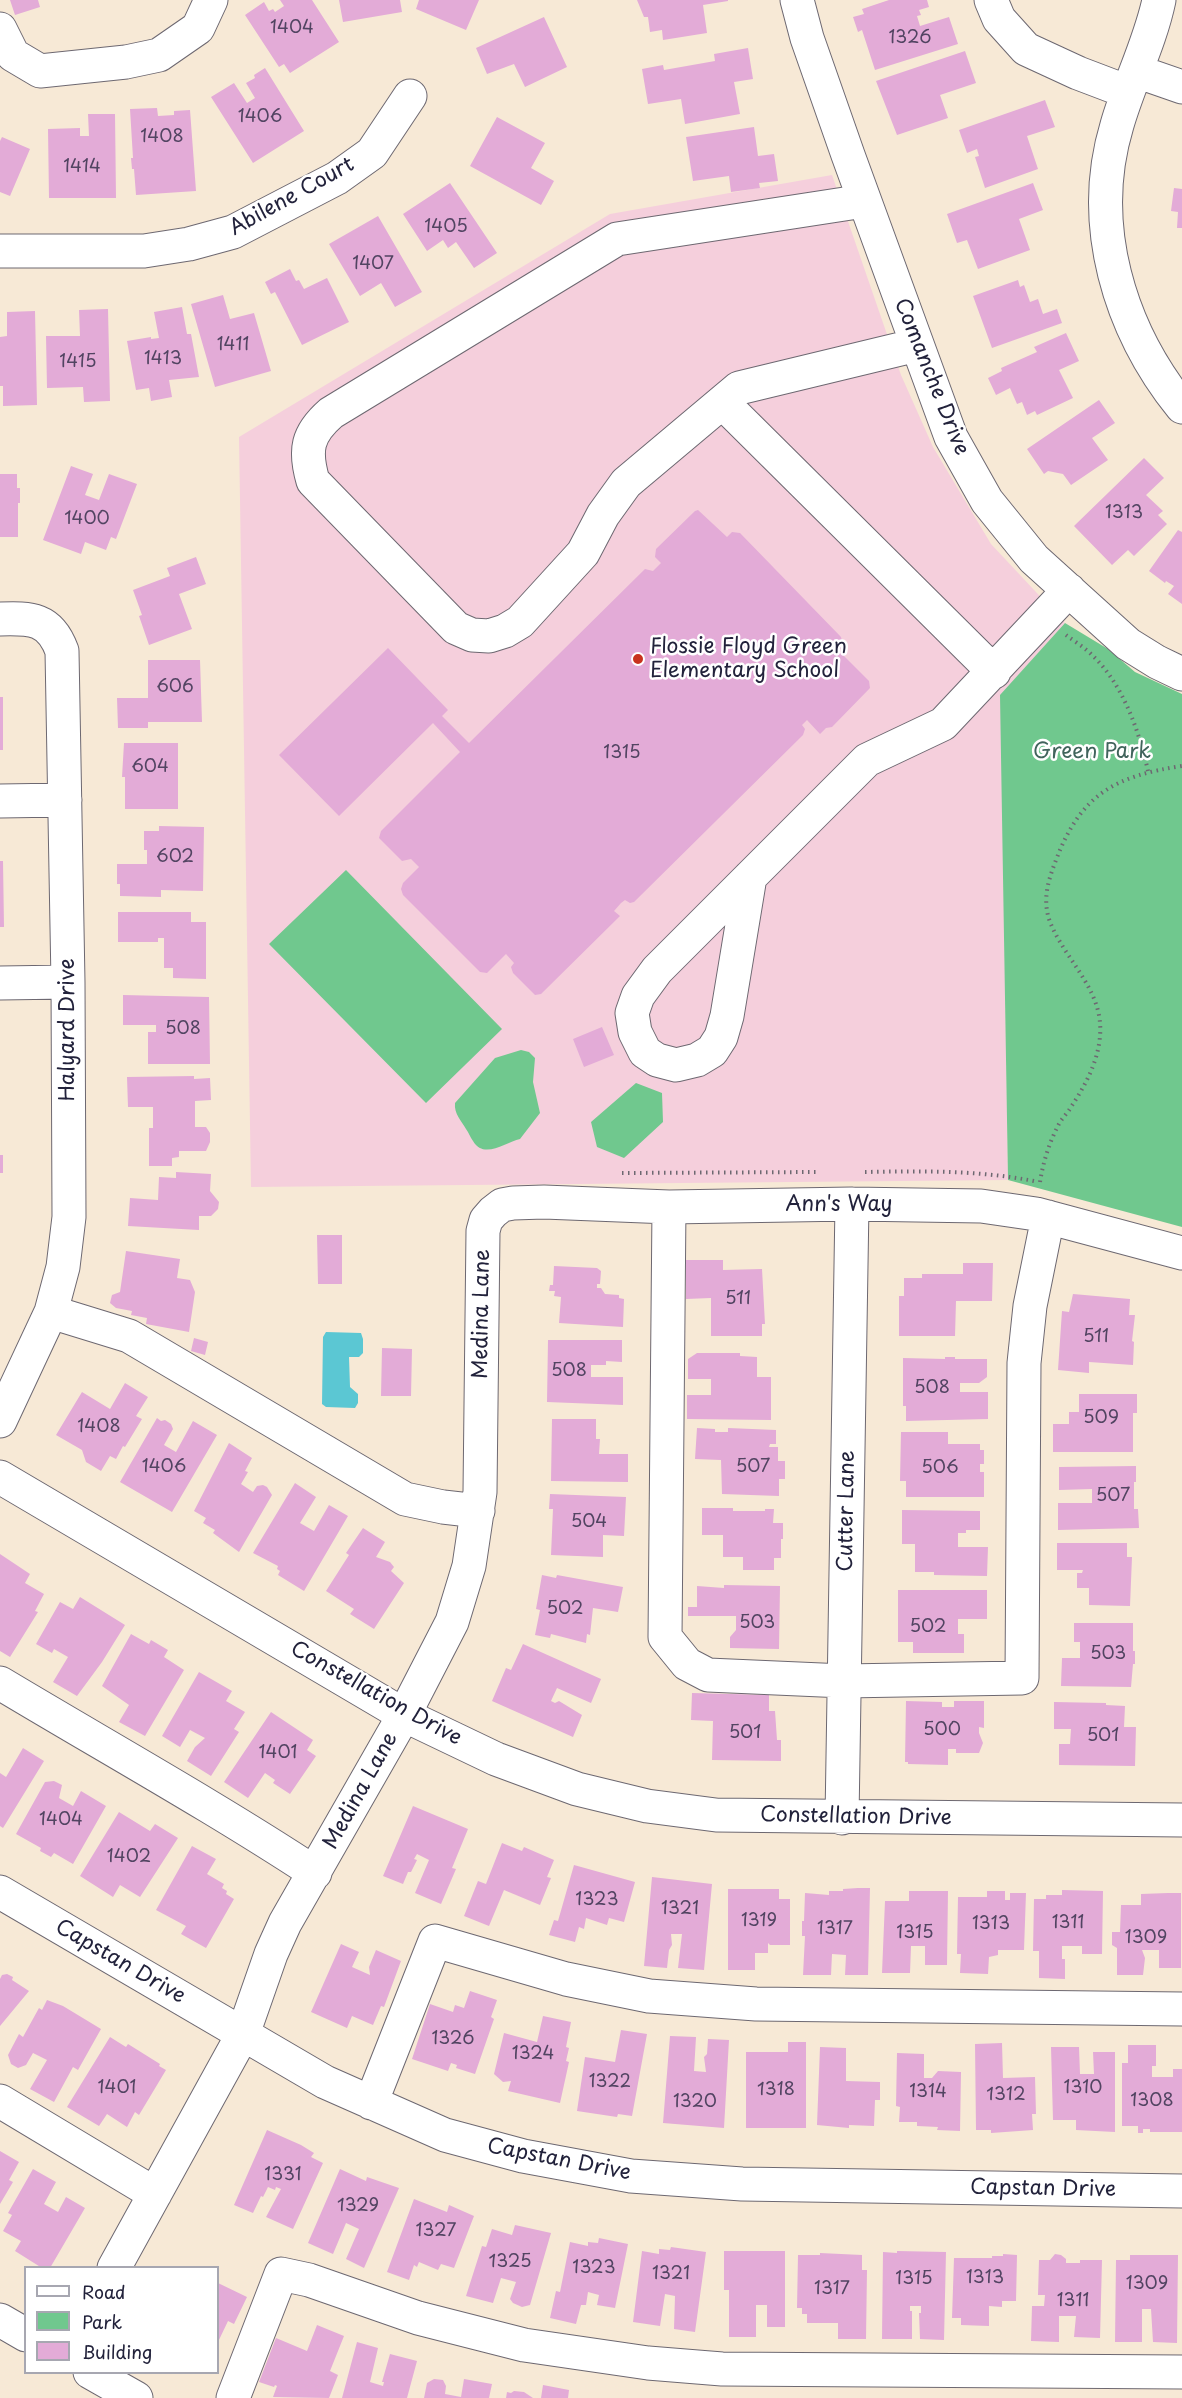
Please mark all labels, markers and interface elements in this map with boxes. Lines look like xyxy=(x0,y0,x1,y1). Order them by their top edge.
house number: 1404 xyxy=(270,17,314,39)
house number: 1326 xyxy=(889,27,931,49)
house number: 1406 xyxy=(238,106,282,128)
house number: 1408 xyxy=(140,126,184,148)
street label: Abilene Court xyxy=(225,152,359,242)
house number: 1414 xyxy=(63,156,101,178)
house number: 1405 xyxy=(424,216,468,238)
house number: 1407 xyxy=(352,253,394,275)
street label: Comanche Drive xyxy=(888,295,974,459)
house number: 1411 xyxy=(217,334,249,356)
house number: 1413 xyxy=(144,348,182,370)
house number: 1415 xyxy=(59,351,97,373)
house number: 1313 xyxy=(1105,502,1143,524)
house number: 1400 xyxy=(64,508,110,530)
place label: Flossie Floyd Green Elementary School xyxy=(650,634,847,684)
marker: Flossie Floyd Green Elementary School xyxy=(631,652,645,666)
house number: 606 xyxy=(156,676,194,698)
park label: Green Park xyxy=(1033,739,1151,765)
house number: 1315 xyxy=(603,742,641,764)
house number: 604 xyxy=(131,756,169,778)
house number: 602 xyxy=(156,846,194,868)
street label: Halyard Drive xyxy=(55,958,81,1102)
house number: 508 xyxy=(165,1018,201,1040)
street label: Ann's Way xyxy=(785,1192,893,1218)
street label: Medina Lane xyxy=(468,1249,496,1379)
house number: 511 xyxy=(725,1288,751,1310)
house number: 511 xyxy=(1083,1326,1109,1348)
house number: 508 xyxy=(551,1360,587,1382)
house number: 508 xyxy=(914,1377,950,1399)
house number: 509 xyxy=(1083,1407,1119,1429)
house number: 1408 xyxy=(77,1416,121,1438)
street label: Cutter Lane xyxy=(833,1450,861,1572)
house number: 1406 xyxy=(142,1456,186,1478)
house number: 507 xyxy=(736,1456,770,1478)
house number: 506 xyxy=(921,1457,959,1479)
house number: 507 xyxy=(1096,1485,1130,1507)
house number: 504 xyxy=(571,1511,607,1533)
house number: 502 xyxy=(547,1598,583,1620)
house number: 503 xyxy=(739,1612,775,1634)
house number: 502 xyxy=(910,1616,946,1638)
street label: Constellation Drive xyxy=(286,1637,466,1751)
house number: 503 xyxy=(1090,1643,1126,1665)
house number: 500 xyxy=(923,1719,961,1741)
house number: 501 xyxy=(729,1722,761,1744)
house number: 501 xyxy=(1087,1725,1119,1747)
street label: Medina Lane xyxy=(319,1728,403,1854)
house number: 1401 xyxy=(259,1742,297,1764)
street label: Constellation Drive xyxy=(760,1803,952,1831)
house number: 1404 xyxy=(39,1809,83,1831)
house number: 1402 xyxy=(107,1846,151,1868)
house number: 1323 xyxy=(575,1889,619,1911)
house number: 1321 xyxy=(661,1898,699,1920)
house number: 1319 xyxy=(741,1910,777,1932)
house number: 1311 xyxy=(1052,1912,1084,1934)
house number: 1313 xyxy=(972,1913,1010,1935)
street label: Capstan Drive xyxy=(50,1915,190,2009)
house number: 1317 xyxy=(817,1918,853,1940)
house number: 1315 xyxy=(896,1922,934,1944)
house number: 1309 xyxy=(1125,1927,1167,1949)
house number: 1326 xyxy=(432,2028,474,2050)
house number: 1324 xyxy=(512,2043,554,2065)
house number: 1322 xyxy=(589,2071,631,2093)
house number: 1401 xyxy=(98,2077,136,2099)
house number: 1310 xyxy=(1064,2077,1102,2099)
house number: 1318 xyxy=(757,2079,795,2101)
house number: 1314 xyxy=(909,2081,947,2103)
house number: 1312 xyxy=(986,2084,1026,2106)
house number: 1308 xyxy=(1130,2090,1174,2112)
house number: 1320 xyxy=(673,2091,717,2113)
street label: Capstan Drive xyxy=(485,2134,633,2186)
house number: 1331 xyxy=(264,2164,302,2186)
street label: Capstan Drive xyxy=(970,2175,1116,2203)
house number: 1329 xyxy=(337,2195,379,2217)
house number: 1327 xyxy=(416,2220,456,2242)
house number: 1325 xyxy=(488,2251,532,2273)
house number: 1323 xyxy=(572,2257,616,2279)
house number: 1321 xyxy=(652,2263,690,2285)
legend xyxy=(24,2266,219,2374)
house number: 1313 xyxy=(966,2267,1004,2289)
house number: 1315 xyxy=(895,2268,933,2290)
house number: 1309 xyxy=(1126,2273,1168,2295)
text: Road xyxy=(82,2278,126,2305)
house number: 1317 xyxy=(814,2278,850,2300)
house number: 1311 xyxy=(1057,2290,1089,2312)
text: Park xyxy=(82,2308,122,2335)
text: Building xyxy=(82,2338,152,2365)

